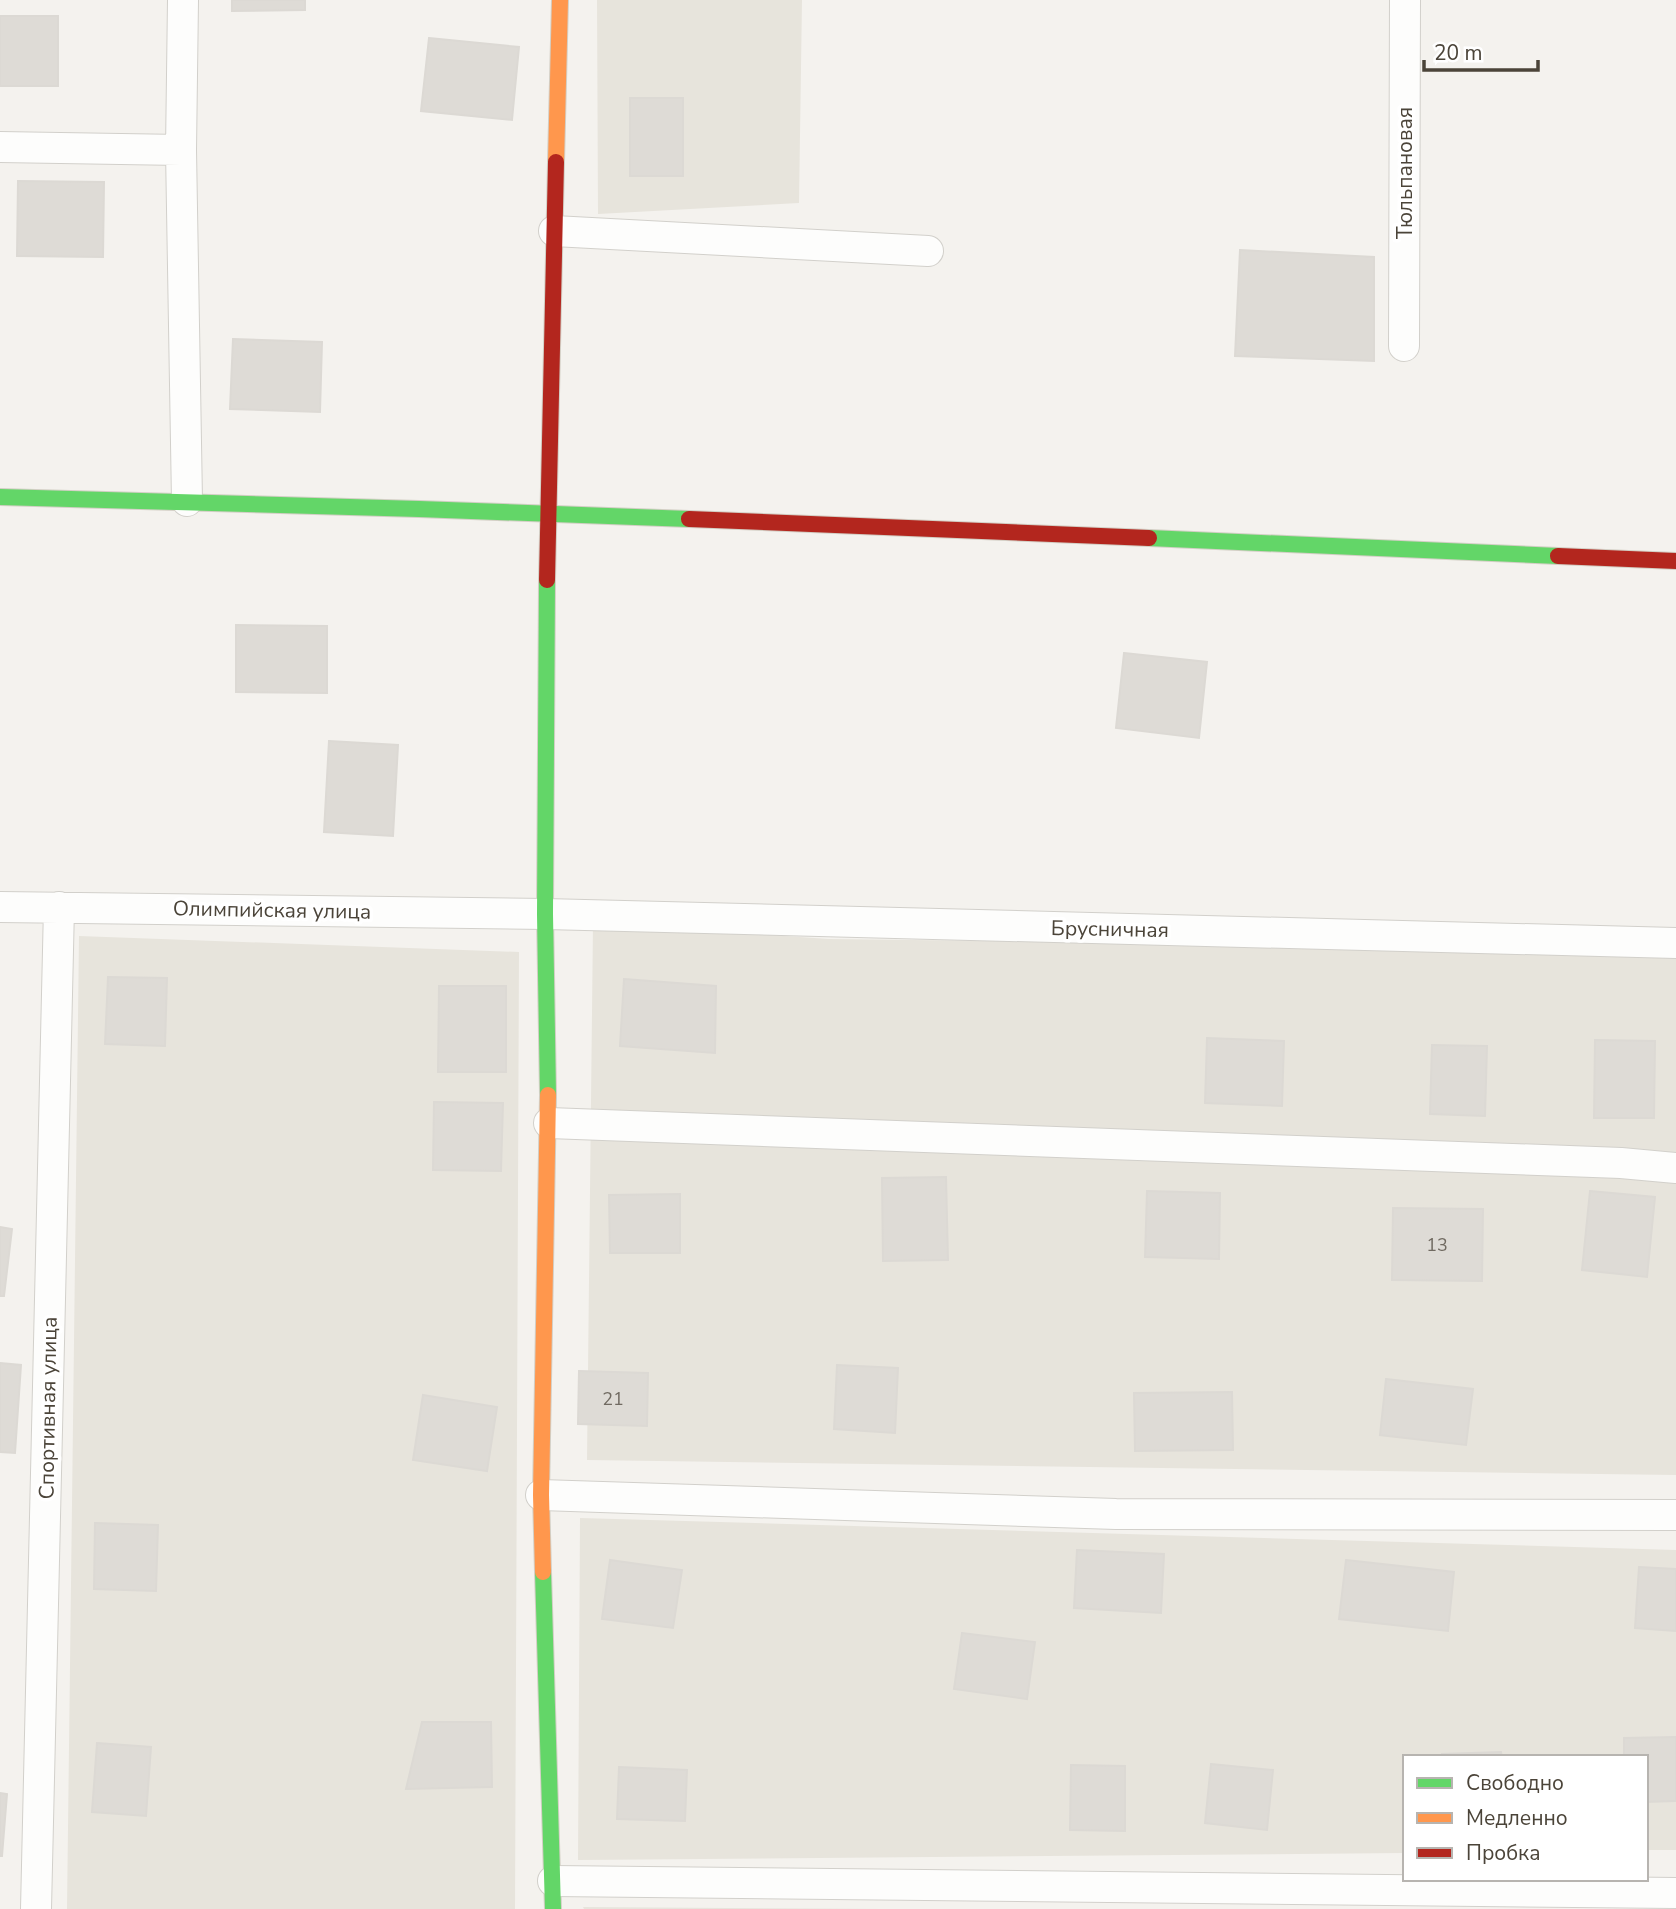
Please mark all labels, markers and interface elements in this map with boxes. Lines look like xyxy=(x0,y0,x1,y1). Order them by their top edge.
scale bar xyxy=(1424,28,1538,72)
text: 20 m xyxy=(1434,39,1483,67)
street label: Тюльпановая xyxy=(1391,107,1419,239)
street label: Олимпийская улица xyxy=(173,894,371,926)
street label: Брусничная xyxy=(1051,914,1169,944)
house number: 13 xyxy=(1426,1233,1448,1257)
street label: Спортивная улица xyxy=(32,1316,64,1500)
house number: 21 xyxy=(602,1387,624,1411)
legend xyxy=(1403,1755,1648,1881)
text: Свободно xyxy=(1466,1769,1564,1797)
text: Медленно xyxy=(1466,1804,1568,1832)
text: Пробка xyxy=(1466,1839,1540,1867)

